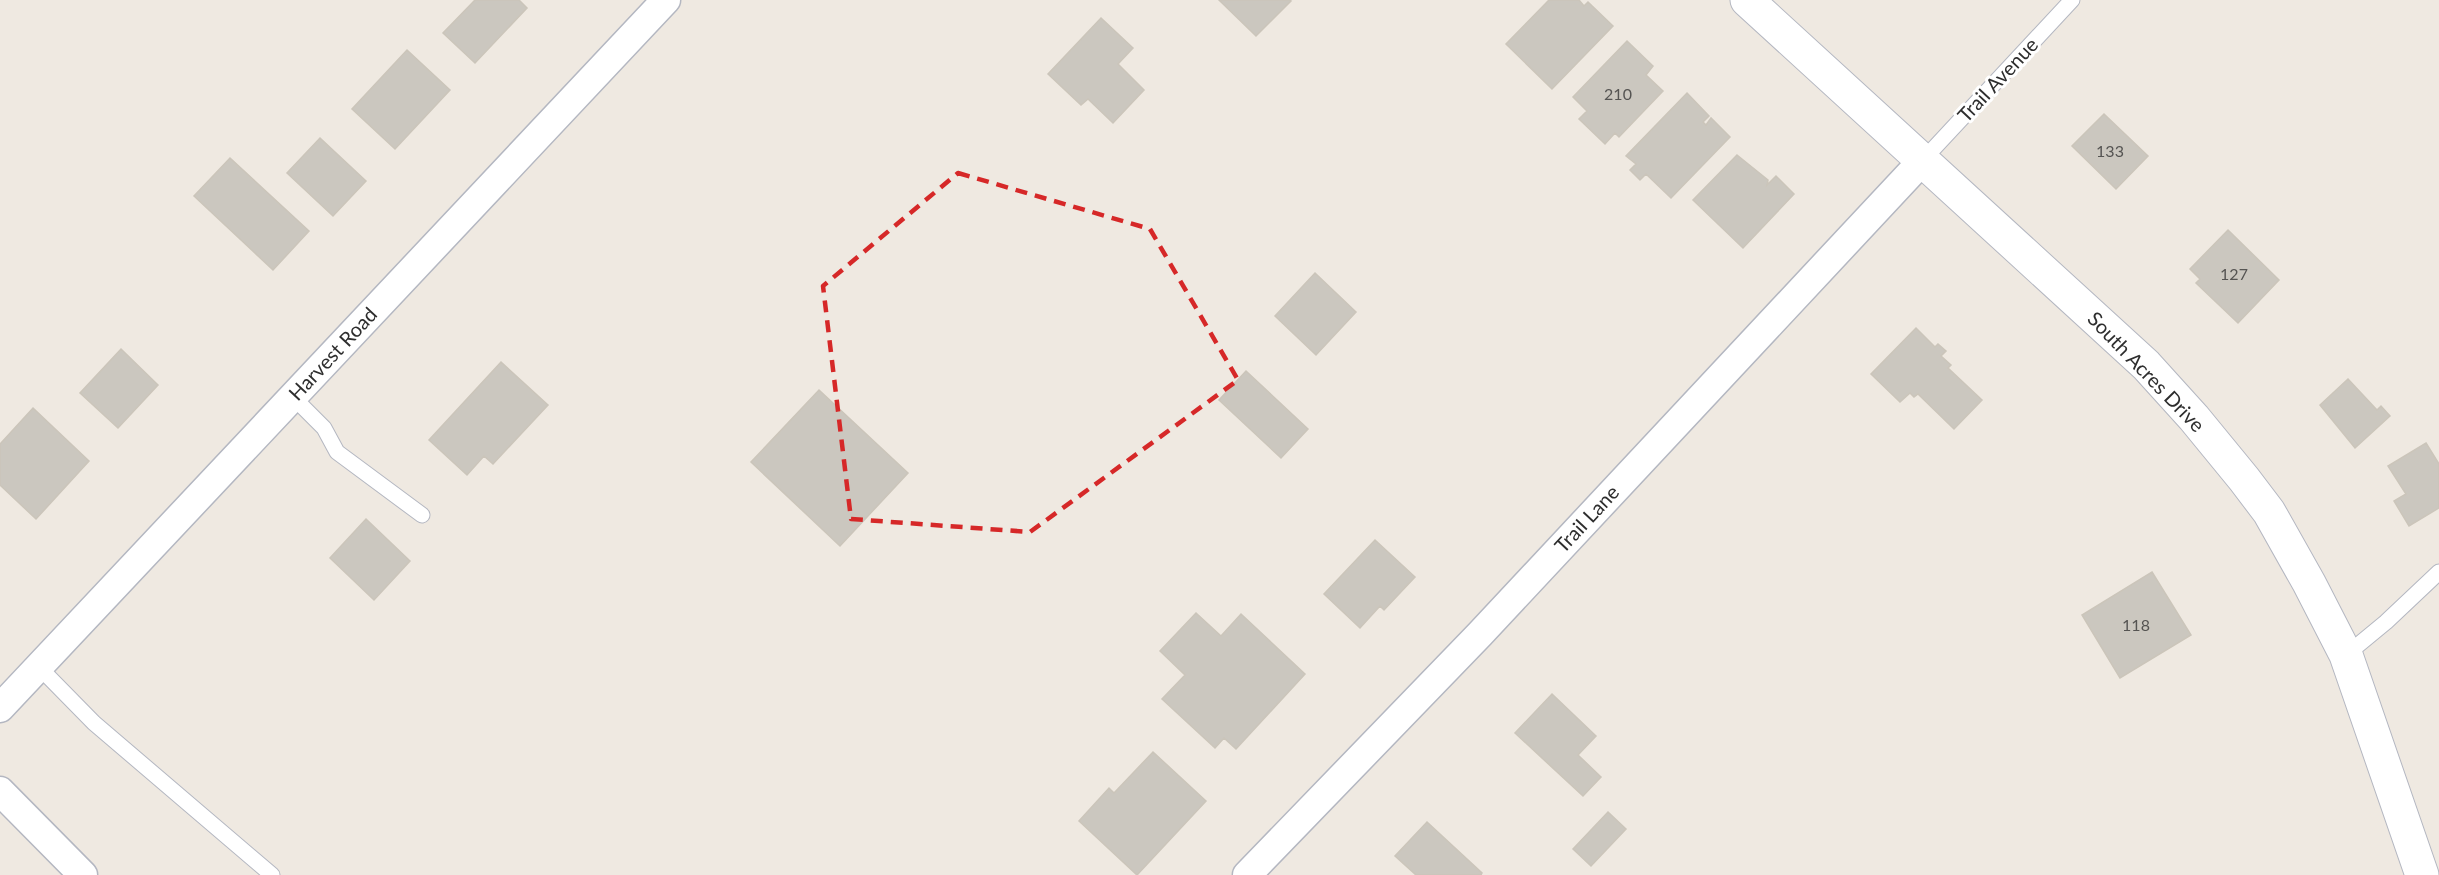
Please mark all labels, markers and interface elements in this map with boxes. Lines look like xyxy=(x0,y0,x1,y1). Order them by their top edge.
street label: Trail Avenue xyxy=(1952,32,2042,127)
house number: 210 xyxy=(1604,84,1632,103)
house number: 133 xyxy=(2096,141,2124,160)
house number: 127 xyxy=(2220,264,2248,283)
street label: Harvest Road xyxy=(283,302,381,405)
street label: South Acres Drive xyxy=(2083,306,2210,436)
street label: Trail Lane xyxy=(1549,480,1623,557)
house number: 118 xyxy=(2122,615,2150,634)

